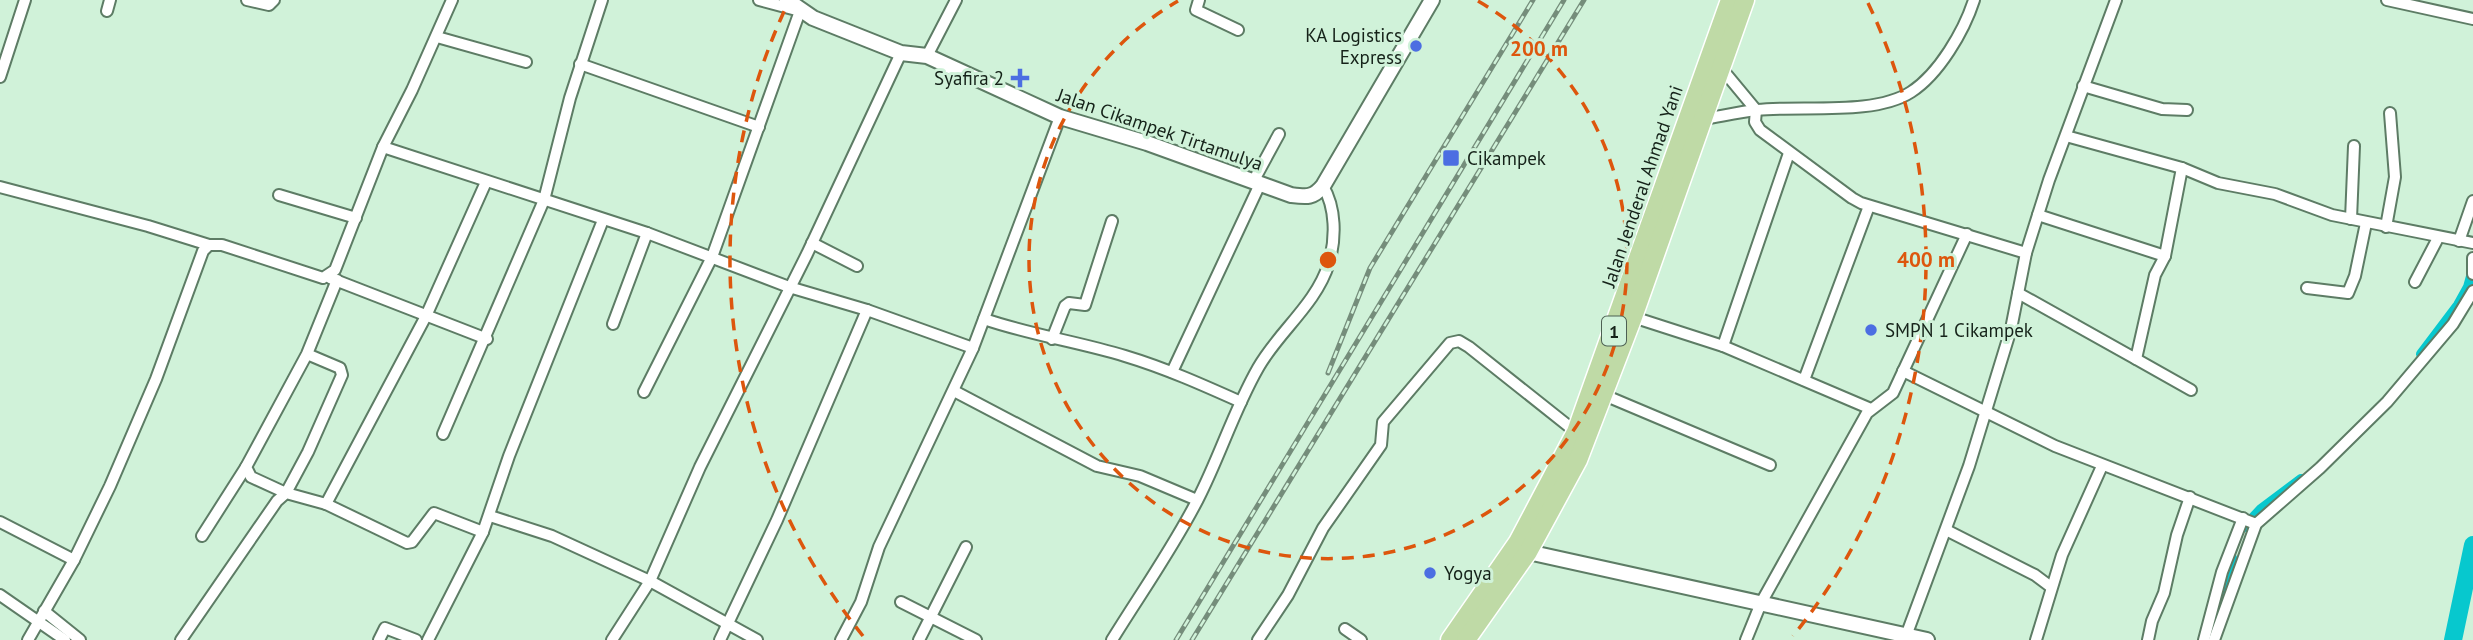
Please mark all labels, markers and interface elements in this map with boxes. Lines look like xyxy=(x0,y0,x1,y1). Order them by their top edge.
place label: KA Logistics Express xyxy=(1305,23,1402,69)
text: 200 m xyxy=(1510,35,1568,62)
marker: KA Logistics Express xyxy=(1408,38,1424,54)
place label: Syafira 2 xyxy=(934,66,1004,90)
marker: Syafira 2 xyxy=(1010,68,1030,88)
street label: Jalan Cikampek Tirtamulya xyxy=(1053,82,1266,176)
street label: Jalan Jenderal Ahmad Yani xyxy=(1596,82,1688,291)
place label: Cikampek xyxy=(1467,146,1546,170)
marker: Cikampek xyxy=(1441,148,1461,168)
text: 400 m xyxy=(1897,246,1955,273)
centre of rings xyxy=(1316,248,1340,272)
road number: 1 xyxy=(1602,316,1626,346)
place label: SMPN 1 Cikampek xyxy=(1885,318,2033,342)
marker: SMPN 1 Cikampek xyxy=(1863,322,1879,338)
place label: Yogya xyxy=(1444,561,1492,585)
marker: Yogya xyxy=(1422,565,1438,581)

